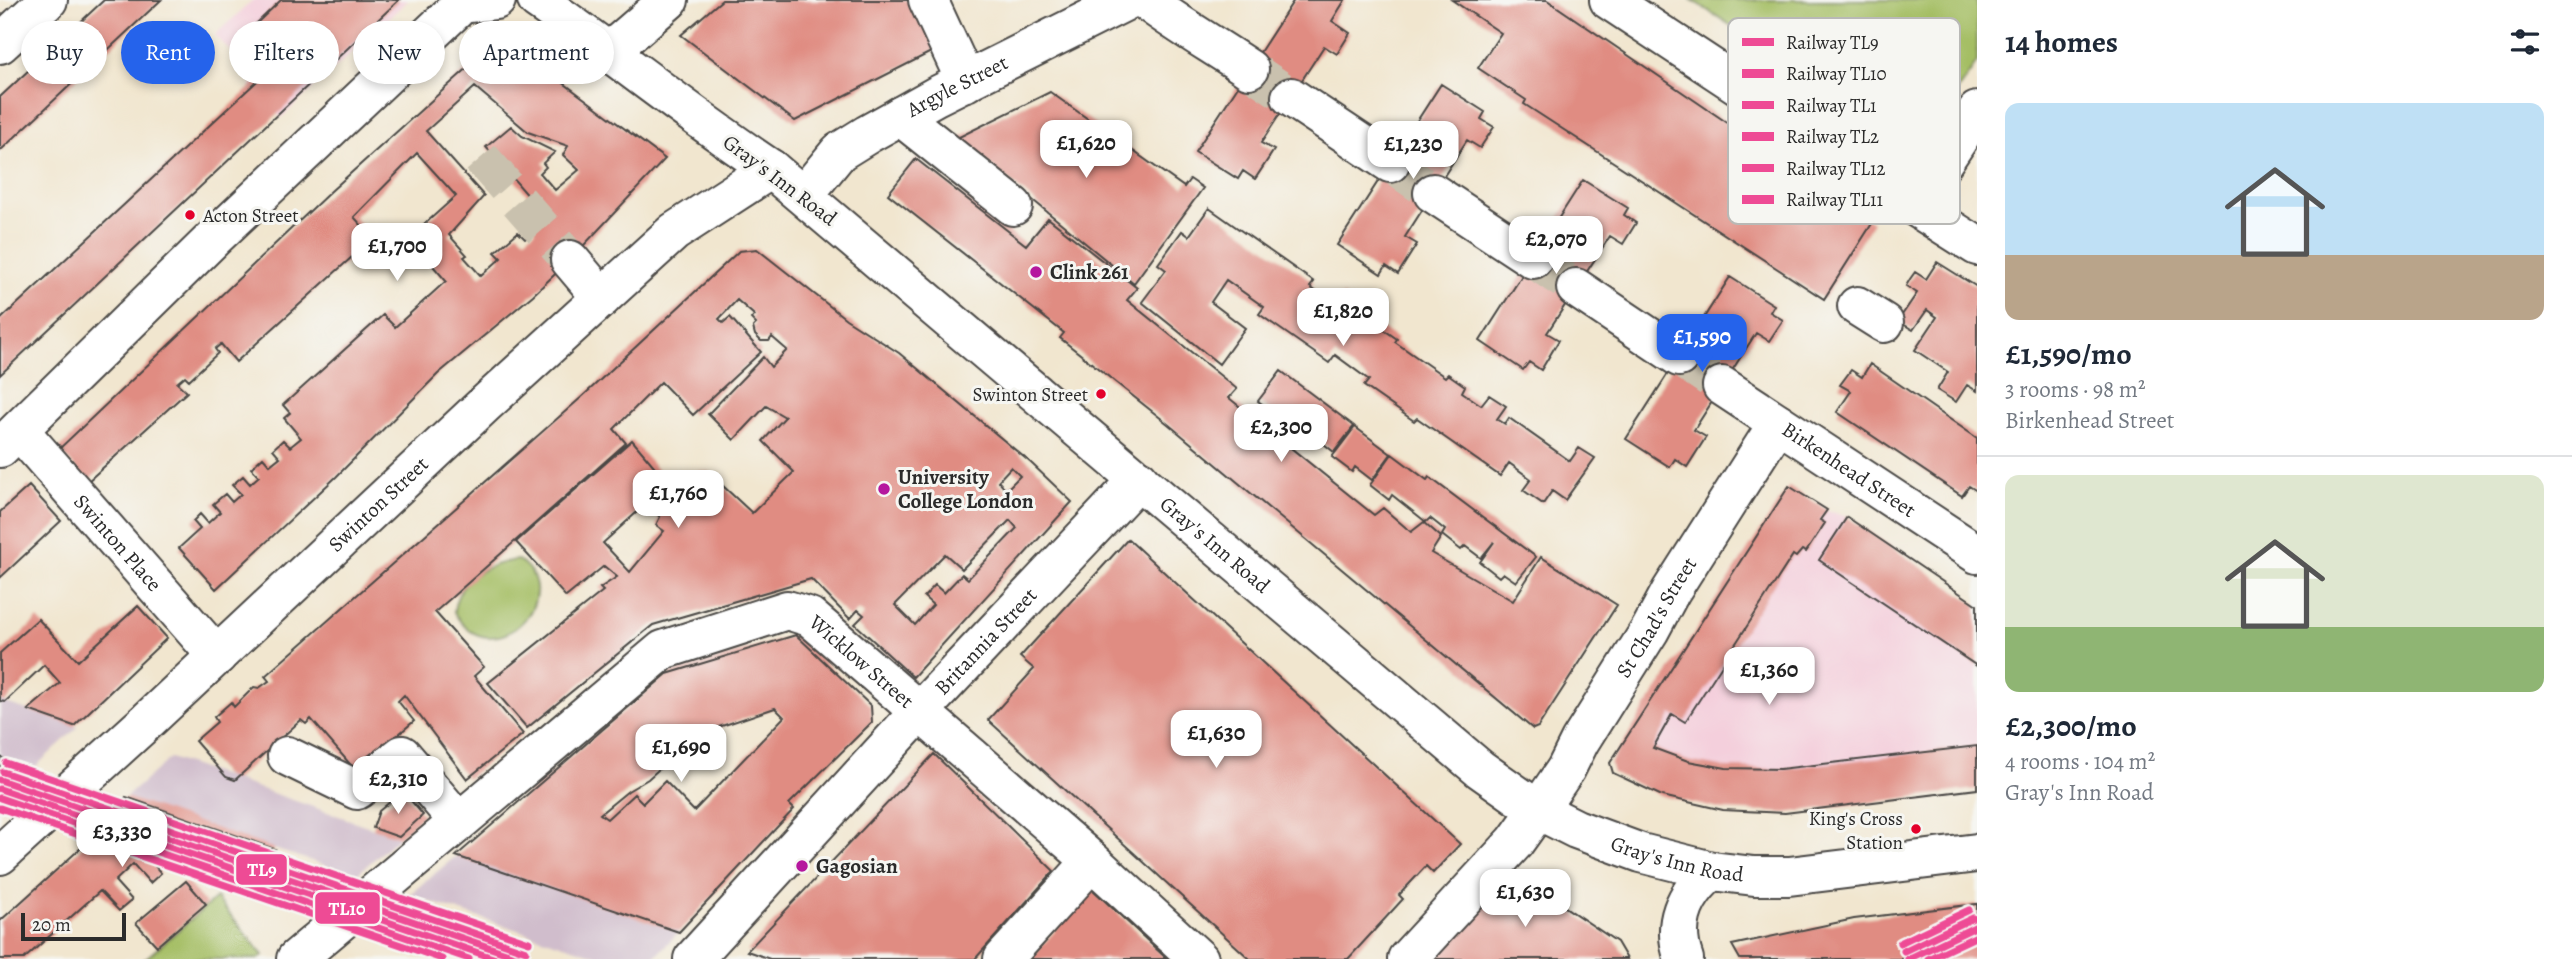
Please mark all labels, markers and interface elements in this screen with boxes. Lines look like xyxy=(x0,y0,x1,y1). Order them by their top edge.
legend xyxy=(1728,18,1960,224)
chip: Buy xyxy=(21,21,107,84)
chip: Rent xyxy=(121,21,215,84)
chip: Filters xyxy=(229,21,339,84)
chip: New xyxy=(353,21,445,84)
chip: Apartment xyxy=(459,21,614,84)
text: 14 homes xyxy=(2005,22,2118,62)
icon: filters xyxy=(2506,23,2544,61)
text: Railway TL9 xyxy=(1786,30,1879,56)
street label: Argyle Street xyxy=(901,48,1013,124)
text: Railway TL10 xyxy=(1786,61,1887,87)
text: Railway TL1 xyxy=(1786,93,1877,119)
pin: £1,620 xyxy=(1029,120,1143,180)
pin: £1,230 xyxy=(1356,122,1470,181)
text: Railway TL2 xyxy=(1786,124,1879,150)
text: £1,620 xyxy=(1056,127,1116,158)
street label: Gray's Inn Road xyxy=(717,128,843,233)
text: £1,230 xyxy=(1384,128,1442,159)
icon: home xyxy=(2212,149,2338,275)
text: Railway TL12 xyxy=(1786,156,1885,182)
text: Railway TL11 xyxy=(1786,187,1883,213)
place label: Acton Street xyxy=(202,203,299,229)
marker: Acton Street xyxy=(183,208,197,222)
pin: £2,070 xyxy=(1499,216,1613,276)
text: £2,070 xyxy=(1525,223,1587,254)
pin: £1,700 xyxy=(340,224,454,283)
text: £1,700 xyxy=(367,230,427,261)
place label: Clink 261 xyxy=(1050,258,1129,286)
marker: Clink 261 xyxy=(1028,264,1044,280)
pin: £1,820 xyxy=(1286,288,1400,348)
text: £1,820 xyxy=(1313,295,1373,326)
pin: £1,590 xyxy=(1645,314,1759,374)
text: £1,590 xyxy=(1673,321,1731,352)
text: £1,590/mo xyxy=(2005,334,2132,374)
text: 3 rooms · 98 m² xyxy=(2005,374,2146,405)
place label: Swinton Street xyxy=(973,382,1088,408)
marker: Swinton Street xyxy=(1094,387,1108,401)
pin: £2,300 xyxy=(1224,405,1338,464)
text: Birkenhead Street xyxy=(2005,405,2174,436)
text: £2,300 xyxy=(1250,411,1312,442)
street label: Birkenhead Street xyxy=(1777,415,1921,524)
street label: Swinton Street xyxy=(322,450,435,558)
place label: University College London xyxy=(898,463,1034,515)
pin: £1,760 xyxy=(621,470,735,530)
text: £1,760 xyxy=(649,477,707,508)
marker: University College London xyxy=(876,481,892,497)
street label: Swinton Place xyxy=(68,488,168,597)
street label: Gray's Inn Road xyxy=(1154,490,1276,600)
icon: home xyxy=(2212,521,2338,647)
street label: St Chad's Street xyxy=(1610,552,1703,683)
street label: Britannia Street xyxy=(928,582,1043,701)
street label: Wicklow Street xyxy=(802,608,920,715)
pin: £1,360 xyxy=(1712,648,1826,707)
text: £1,360 xyxy=(1740,654,1798,685)
text: £2,300/mo xyxy=(2005,706,2137,746)
pin: £1,630 xyxy=(1159,710,1273,770)
text: £1,630 xyxy=(1187,717,1245,748)
pin: £1,690 xyxy=(624,724,738,784)
text: £1,690 xyxy=(651,731,711,762)
text: 4 rooms · 104 m² xyxy=(2005,746,2155,777)
pin: £2,310 xyxy=(341,756,455,816)
text: £2,310 xyxy=(369,763,427,794)
text: Gray's Inn Road xyxy=(2005,777,2154,808)
place label: King's Cross Station xyxy=(1809,806,1903,856)
pin: £3,330 xyxy=(65,810,179,869)
text: £3,330 xyxy=(92,816,152,847)
marker: King's Cross Station xyxy=(1909,822,1923,836)
street label: Gray's Inn Road xyxy=(1607,829,1746,889)
place label: Gagosian xyxy=(816,852,898,880)
line badge: TL9 xyxy=(235,853,288,886)
text: TL9 xyxy=(247,857,277,883)
marker: Gagosian xyxy=(794,858,810,874)
pin: £1,630 xyxy=(1468,870,1582,929)
text: £1,630 xyxy=(1496,876,1554,907)
line badge: TL10 xyxy=(314,891,381,925)
text: TL10 xyxy=(328,896,366,922)
scale bar xyxy=(21,910,126,942)
text: 20 m xyxy=(32,912,71,938)

